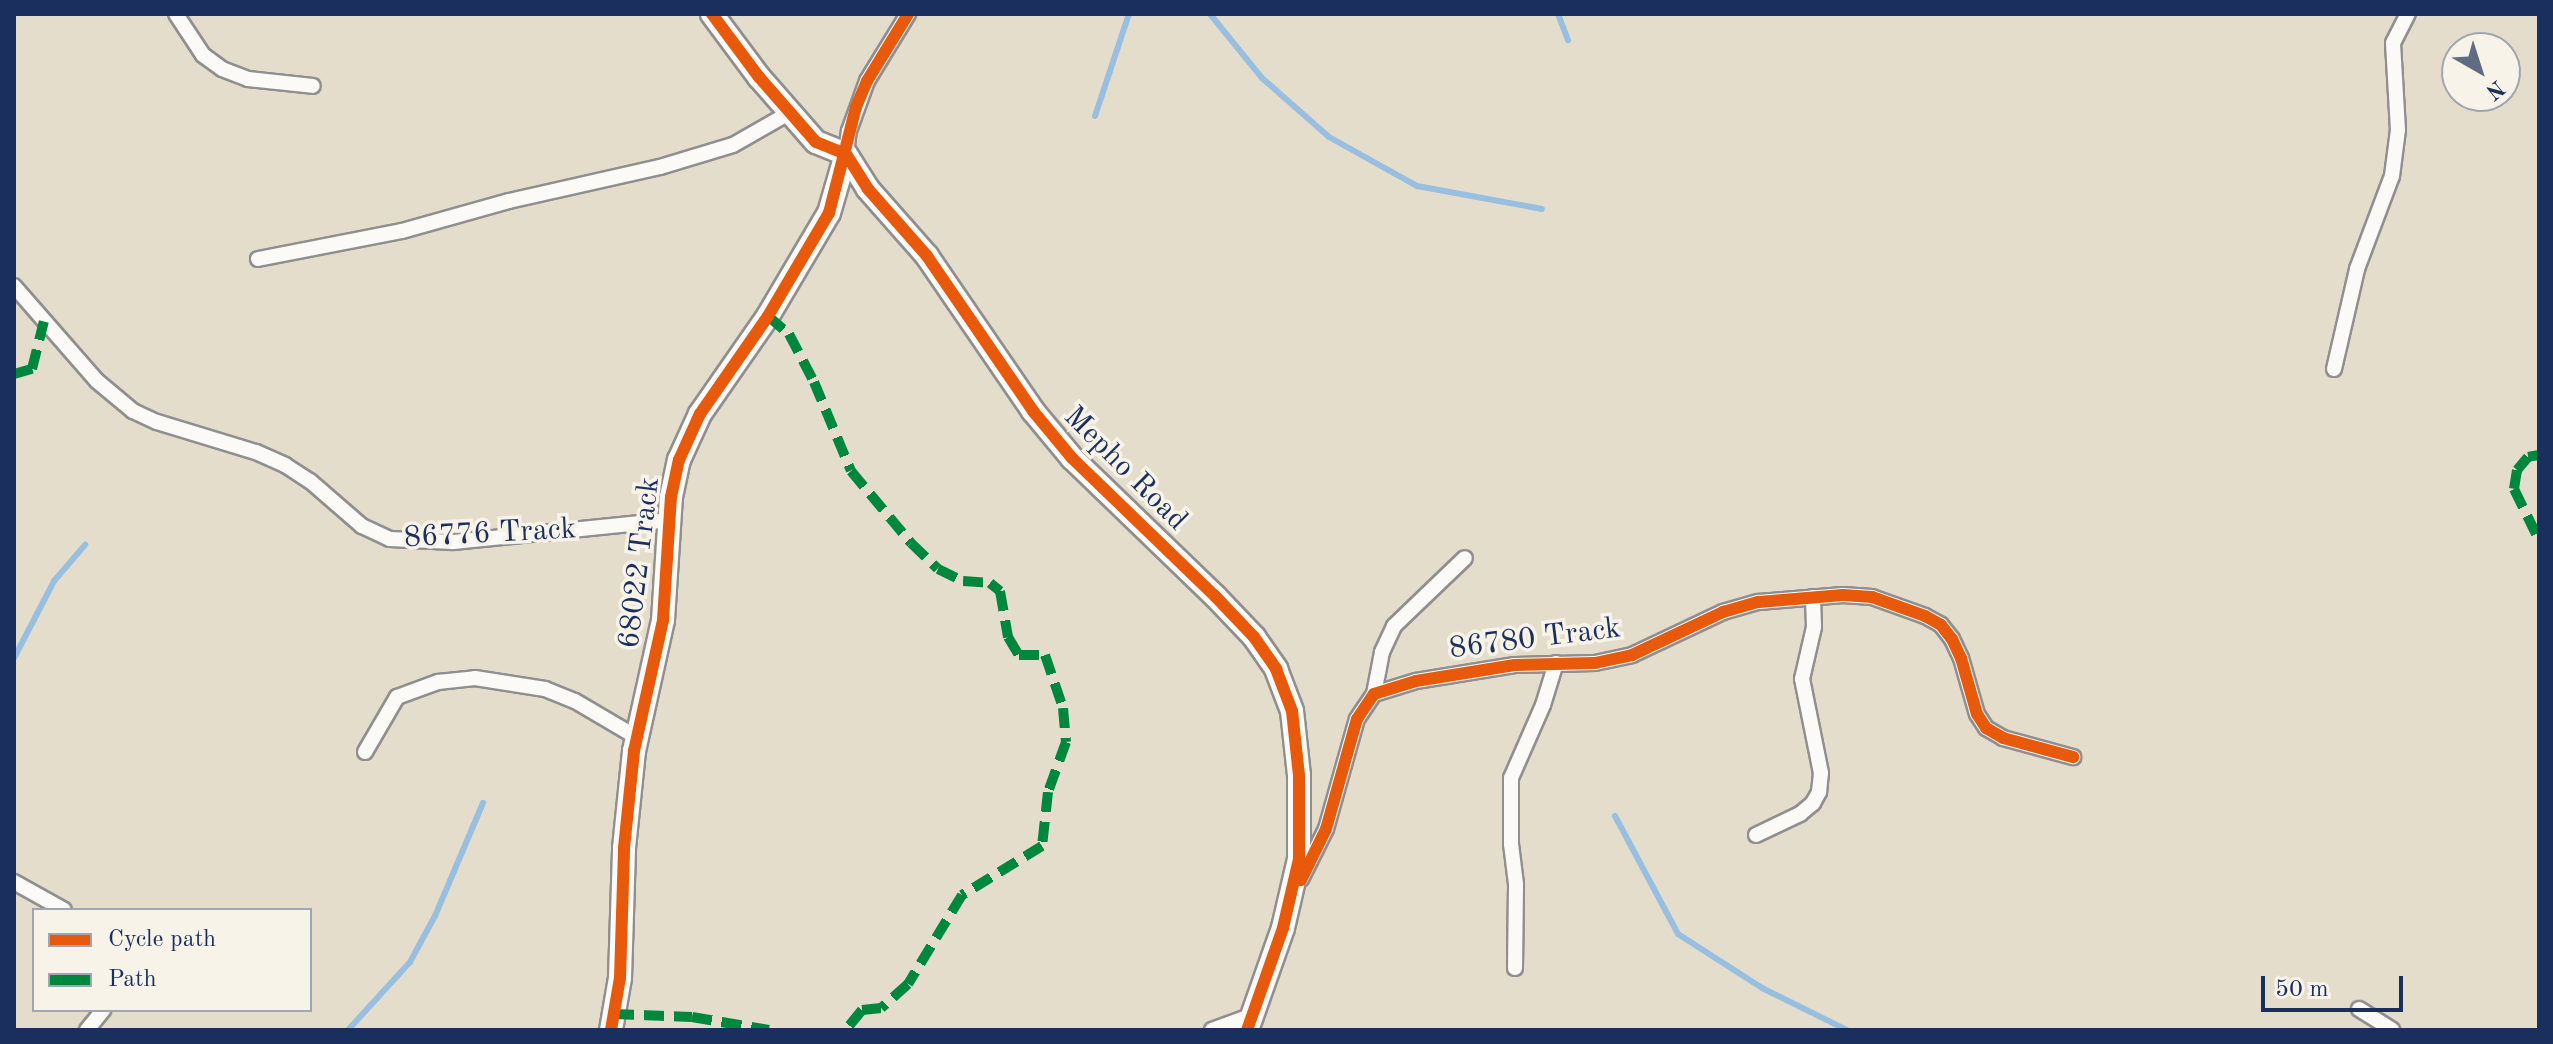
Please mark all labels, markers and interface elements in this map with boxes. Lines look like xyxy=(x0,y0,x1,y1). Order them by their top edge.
north arrow xyxy=(2441,32,2521,112)
text: N xyxy=(2481,75,2508,103)
street label: Mepho Road xyxy=(1055,399,1195,539)
street label: 68022 Track xyxy=(612,475,668,651)
street label: 86776 Track xyxy=(403,512,577,556)
street label: 86780 Track xyxy=(1447,611,1623,667)
legend xyxy=(32,908,312,1012)
text: Cycle path xyxy=(108,928,216,952)
scale bar xyxy=(2265,960,2407,1010)
text: Path xyxy=(108,968,157,992)
text: 50 m xyxy=(2275,978,2329,1002)

